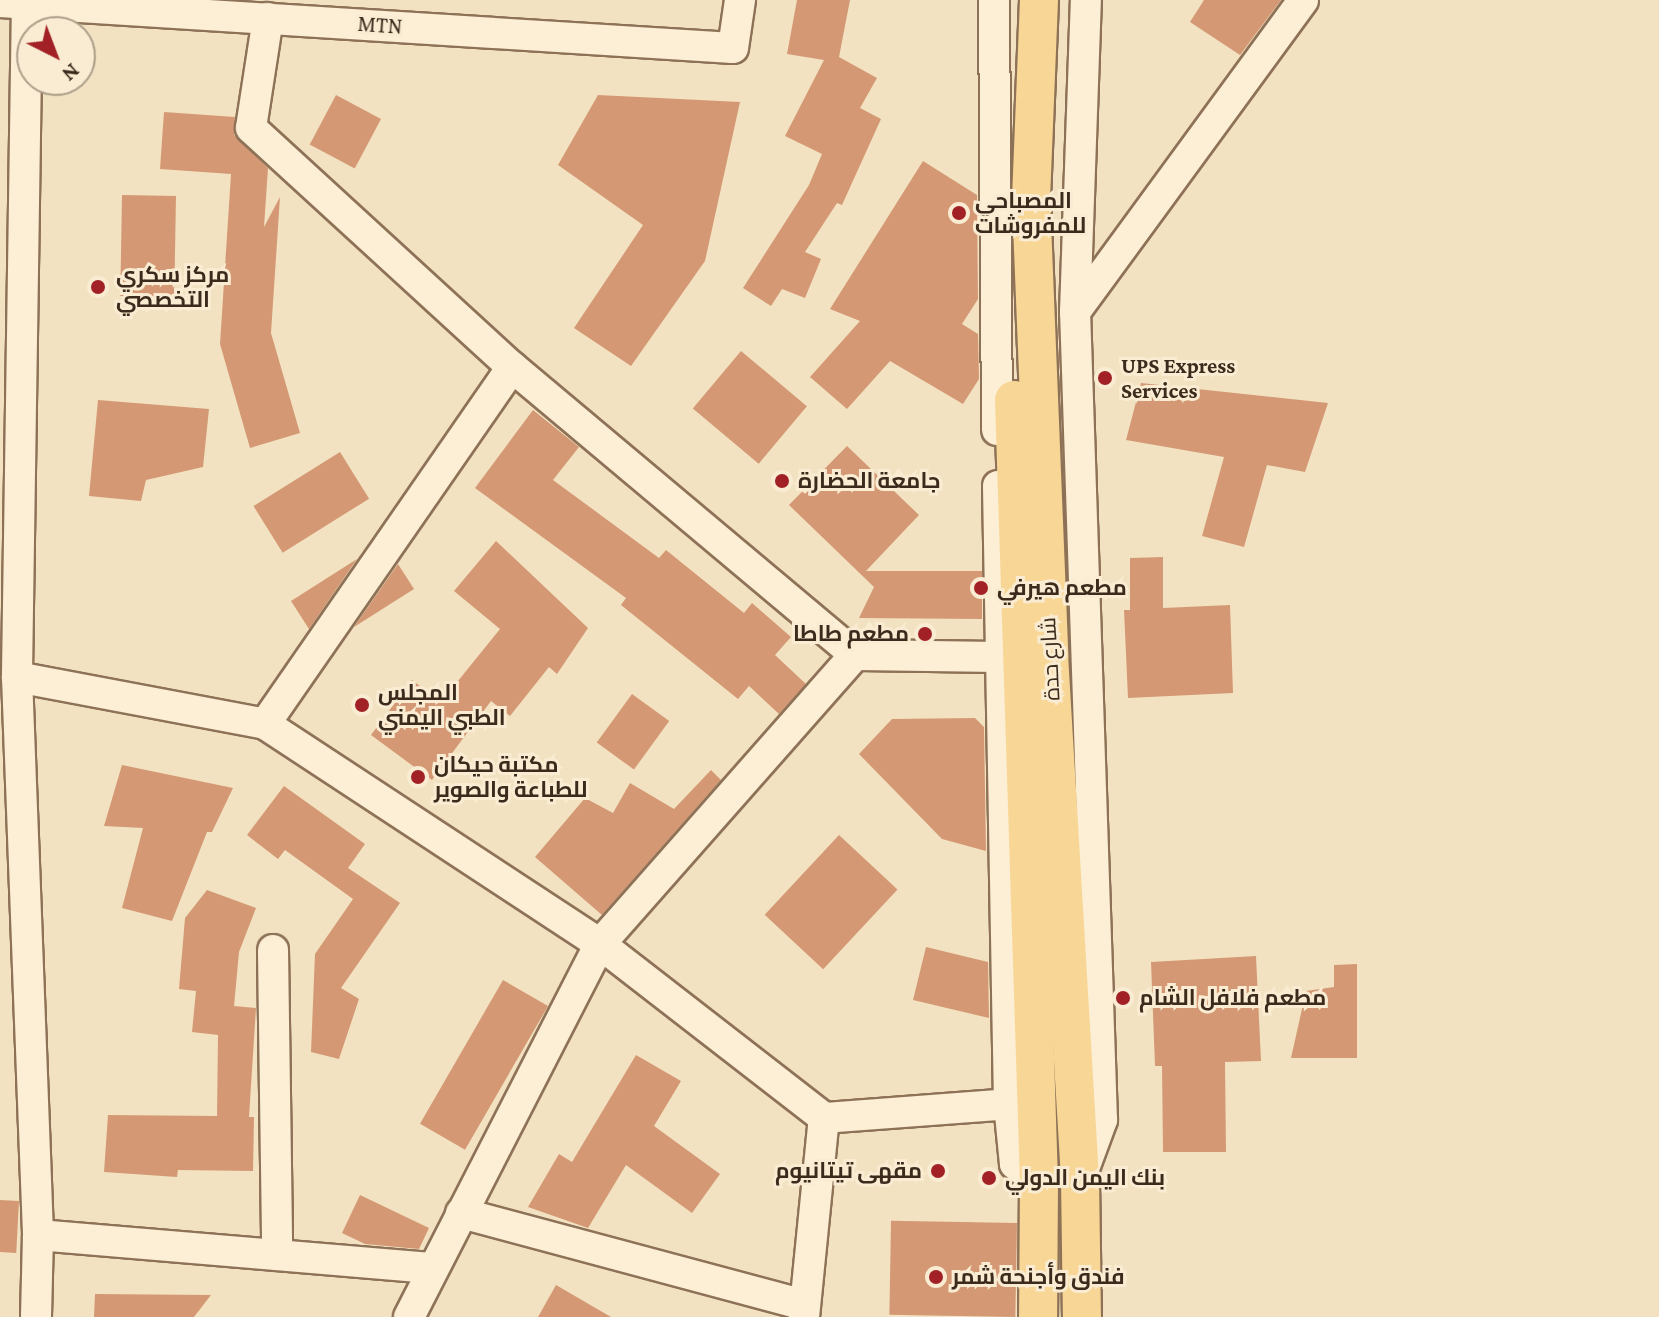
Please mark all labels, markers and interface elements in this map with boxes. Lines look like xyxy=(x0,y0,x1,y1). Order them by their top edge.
street label: MTN xyxy=(357,10,403,40)
north arrow xyxy=(16,16,96,96)
text: N xyxy=(57,58,85,87)
place label: المصباحي للمفروشات xyxy=(975,187,1086,238)
marker: المصباحي للمفروشات xyxy=(950,204,968,222)
place label: مركز سكري التخصصي xyxy=(116,261,229,312)
marker: مركز سكري التخصصي xyxy=(87,276,109,298)
place label: UPS Express Services xyxy=(1121,352,1235,404)
marker: UPS Express Services xyxy=(1096,369,1114,387)
place label: جامعة الحضارة xyxy=(798,468,941,494)
marker: جامعة الحضارة xyxy=(773,472,791,490)
place label: مطعم هيرفي xyxy=(997,575,1127,601)
marker: مطعم هيرفي xyxy=(972,579,990,597)
street label: شارع حدة xyxy=(1035,617,1065,701)
place label: مطعم طاطا xyxy=(793,621,909,647)
marker: مطعم طاطا xyxy=(916,625,934,643)
place label: المجلس الطبي اليمني xyxy=(378,679,506,730)
marker: المجلس الطبي اليمني xyxy=(353,696,371,714)
place label: مكتبة حيكان للطباعة والصوير xyxy=(434,751,588,802)
marker: مكتبة حيكان للطباعة والصوير xyxy=(409,768,427,786)
place label: مطعم فلافل الشام xyxy=(1139,985,1326,1011)
marker: مطعم فلافل الشام xyxy=(1114,989,1132,1007)
place label: مقهى تيتانيوم xyxy=(775,1158,922,1184)
marker: مقهى تيتانيوم xyxy=(929,1162,947,1180)
place label: بنك اليمن الدولي xyxy=(1005,1165,1165,1191)
marker: بنك اليمن الدولي xyxy=(980,1169,998,1187)
place label: فندق وأجنحة شمر xyxy=(952,1264,1125,1290)
marker: فندق وأجنحة شمر xyxy=(927,1268,945,1286)

